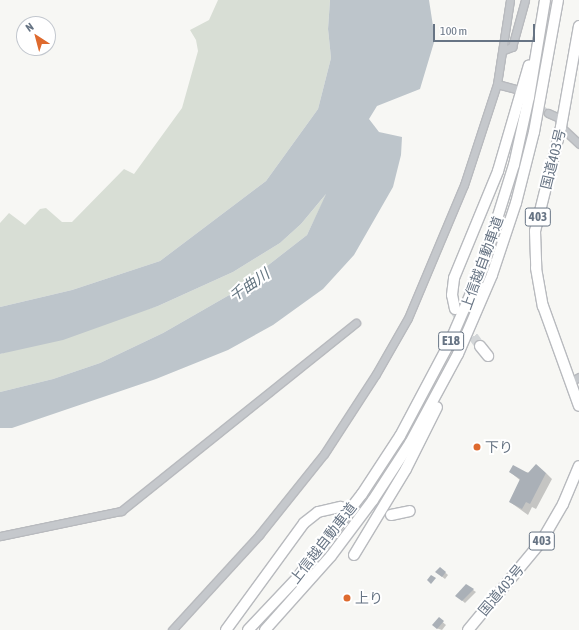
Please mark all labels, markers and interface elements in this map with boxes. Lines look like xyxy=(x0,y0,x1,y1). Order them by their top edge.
north arrow xyxy=(16,16,56,56)
scale bar xyxy=(435,16,537,42)
text: N xyxy=(23,20,36,34)
text: 100 m xyxy=(440,24,467,38)
street label: 国道403号 xyxy=(537,127,569,191)
road number: 403 xyxy=(524,206,552,228)
street label: 上信越自動車道 xyxy=(457,214,507,312)
water label: 千曲川 xyxy=(225,265,273,305)
road number: E18 xyxy=(438,330,464,352)
place label: 下り xyxy=(485,439,513,455)
marker: 下り xyxy=(472,442,482,452)
street label: 上信越自動車道 xyxy=(286,499,360,587)
road number: 403 xyxy=(528,530,556,552)
street label: 国道403号 xyxy=(475,561,527,619)
place label: 上り xyxy=(355,590,383,606)
marker: 上り xyxy=(342,593,352,603)

